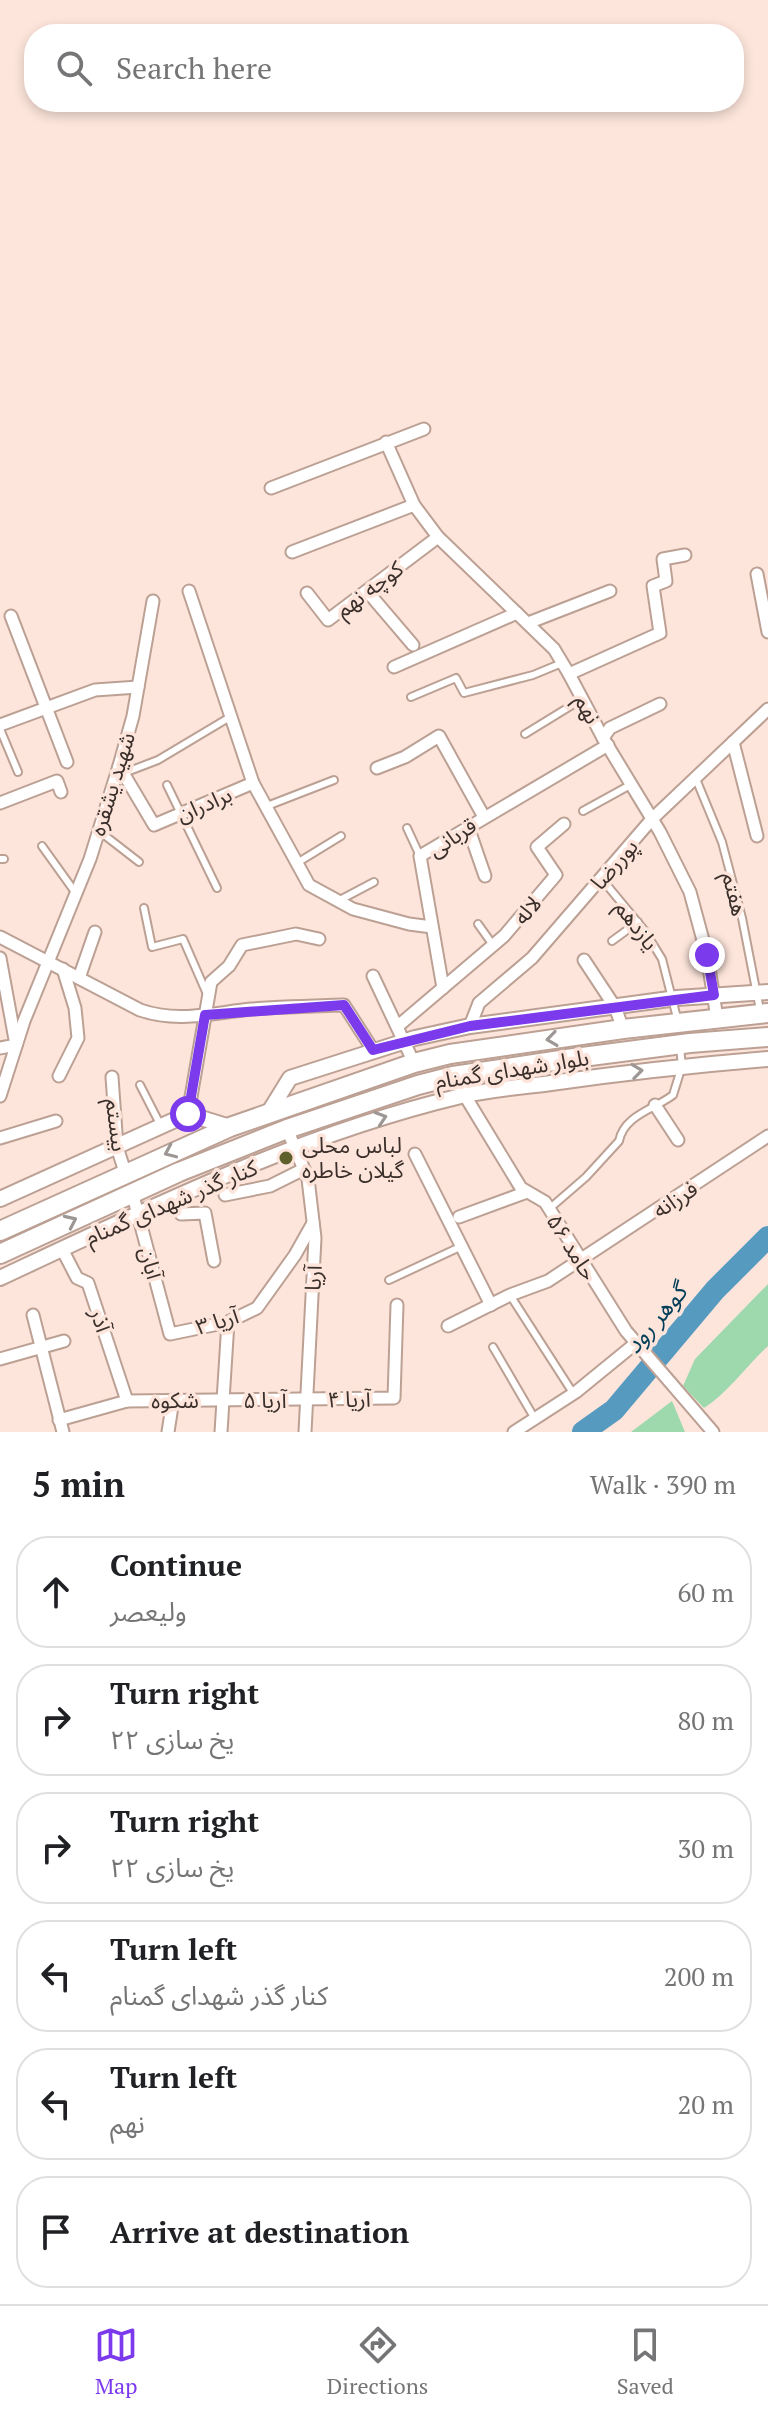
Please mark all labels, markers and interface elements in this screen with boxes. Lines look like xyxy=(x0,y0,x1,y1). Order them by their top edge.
search box xyxy=(24,24,744,112)
icon: search xyxy=(52,46,96,90)
text: Search here xyxy=(116,48,272,88)
street label: کوچه نهم xyxy=(329,553,411,626)
street label: نهم xyxy=(566,689,608,730)
street label: شهید یشقره xyxy=(82,729,141,839)
street label: برادران xyxy=(172,779,236,828)
street label: قربانی xyxy=(422,810,482,863)
street label: پوررضا xyxy=(583,832,645,896)
street label: هفتم xyxy=(713,869,755,920)
street label: لاله xyxy=(506,889,547,930)
street label: یازدهم xyxy=(607,894,666,958)
route end xyxy=(689,937,725,973)
one-way arrow xyxy=(545,1030,558,1047)
street label: بلوار شهدای گمنام xyxy=(433,1042,591,1098)
one-way arrow xyxy=(630,1063,643,1080)
route start xyxy=(170,1096,206,1132)
street label: بیستم xyxy=(97,1097,135,1154)
one-way arrow xyxy=(374,1111,388,1127)
place label: لباس محلی گیلان خاطره xyxy=(302,1130,405,1184)
one-way arrow xyxy=(164,1143,178,1159)
marker: لباس محلی گیلان خاطره xyxy=(277,1149,295,1167)
street label: کنار گذر شهدای گمنام xyxy=(80,1152,263,1254)
street label: فرزانه xyxy=(647,1173,703,1224)
street label: حامد ۵۶ xyxy=(541,1208,604,1285)
one-way arrow xyxy=(62,1215,77,1231)
street label: آبان xyxy=(133,1243,170,1284)
street label: آریا xyxy=(297,1263,328,1292)
water label: گوهر رود xyxy=(617,1274,696,1360)
street label: آریا ۳ xyxy=(192,1300,243,1341)
street label: آذر xyxy=(84,1303,120,1337)
street label: آریا ۴ xyxy=(327,1384,373,1413)
street label: شکوه xyxy=(151,1385,199,1414)
street label: آریا ۵ xyxy=(243,1385,288,1414)
text: 5 min xyxy=(32,1462,125,1507)
text: Walk · 390 m xyxy=(590,1467,736,1501)
text: Continue xyxy=(110,1545,242,1585)
icon: ahead xyxy=(34,1570,78,1614)
text: 60 m xyxy=(678,1575,734,1609)
text: ولیعصر xyxy=(110,1594,187,1628)
text: Turn right xyxy=(110,1673,259,1713)
icon: right xyxy=(34,1698,78,1742)
text: 80 m xyxy=(678,1703,734,1737)
text: یخ سازی ۲۲ xyxy=(110,1722,234,1756)
text: Turn right xyxy=(110,1801,259,1841)
icon: right xyxy=(34,1826,78,1870)
text: 30 m xyxy=(678,1831,734,1865)
text: یخ سازی ۲۲ xyxy=(110,1850,234,1884)
text: Turn left xyxy=(110,1929,237,1969)
icon: left xyxy=(34,1954,78,1998)
text: 200 m xyxy=(664,1959,734,1993)
text: کنار گذر شهدای گمنام xyxy=(110,1978,328,2012)
text: Turn left xyxy=(110,2057,237,2097)
icon: left xyxy=(34,2082,78,2126)
text: 20 m xyxy=(678,2087,734,2121)
text: نهم xyxy=(110,2106,145,2140)
icon: arrive xyxy=(34,2210,78,2254)
text: Arrive at destination xyxy=(110,2212,409,2252)
tab: Map xyxy=(94,2323,138,2400)
tab: Directions xyxy=(327,2323,428,2400)
tab: Saved xyxy=(617,2323,674,2400)

